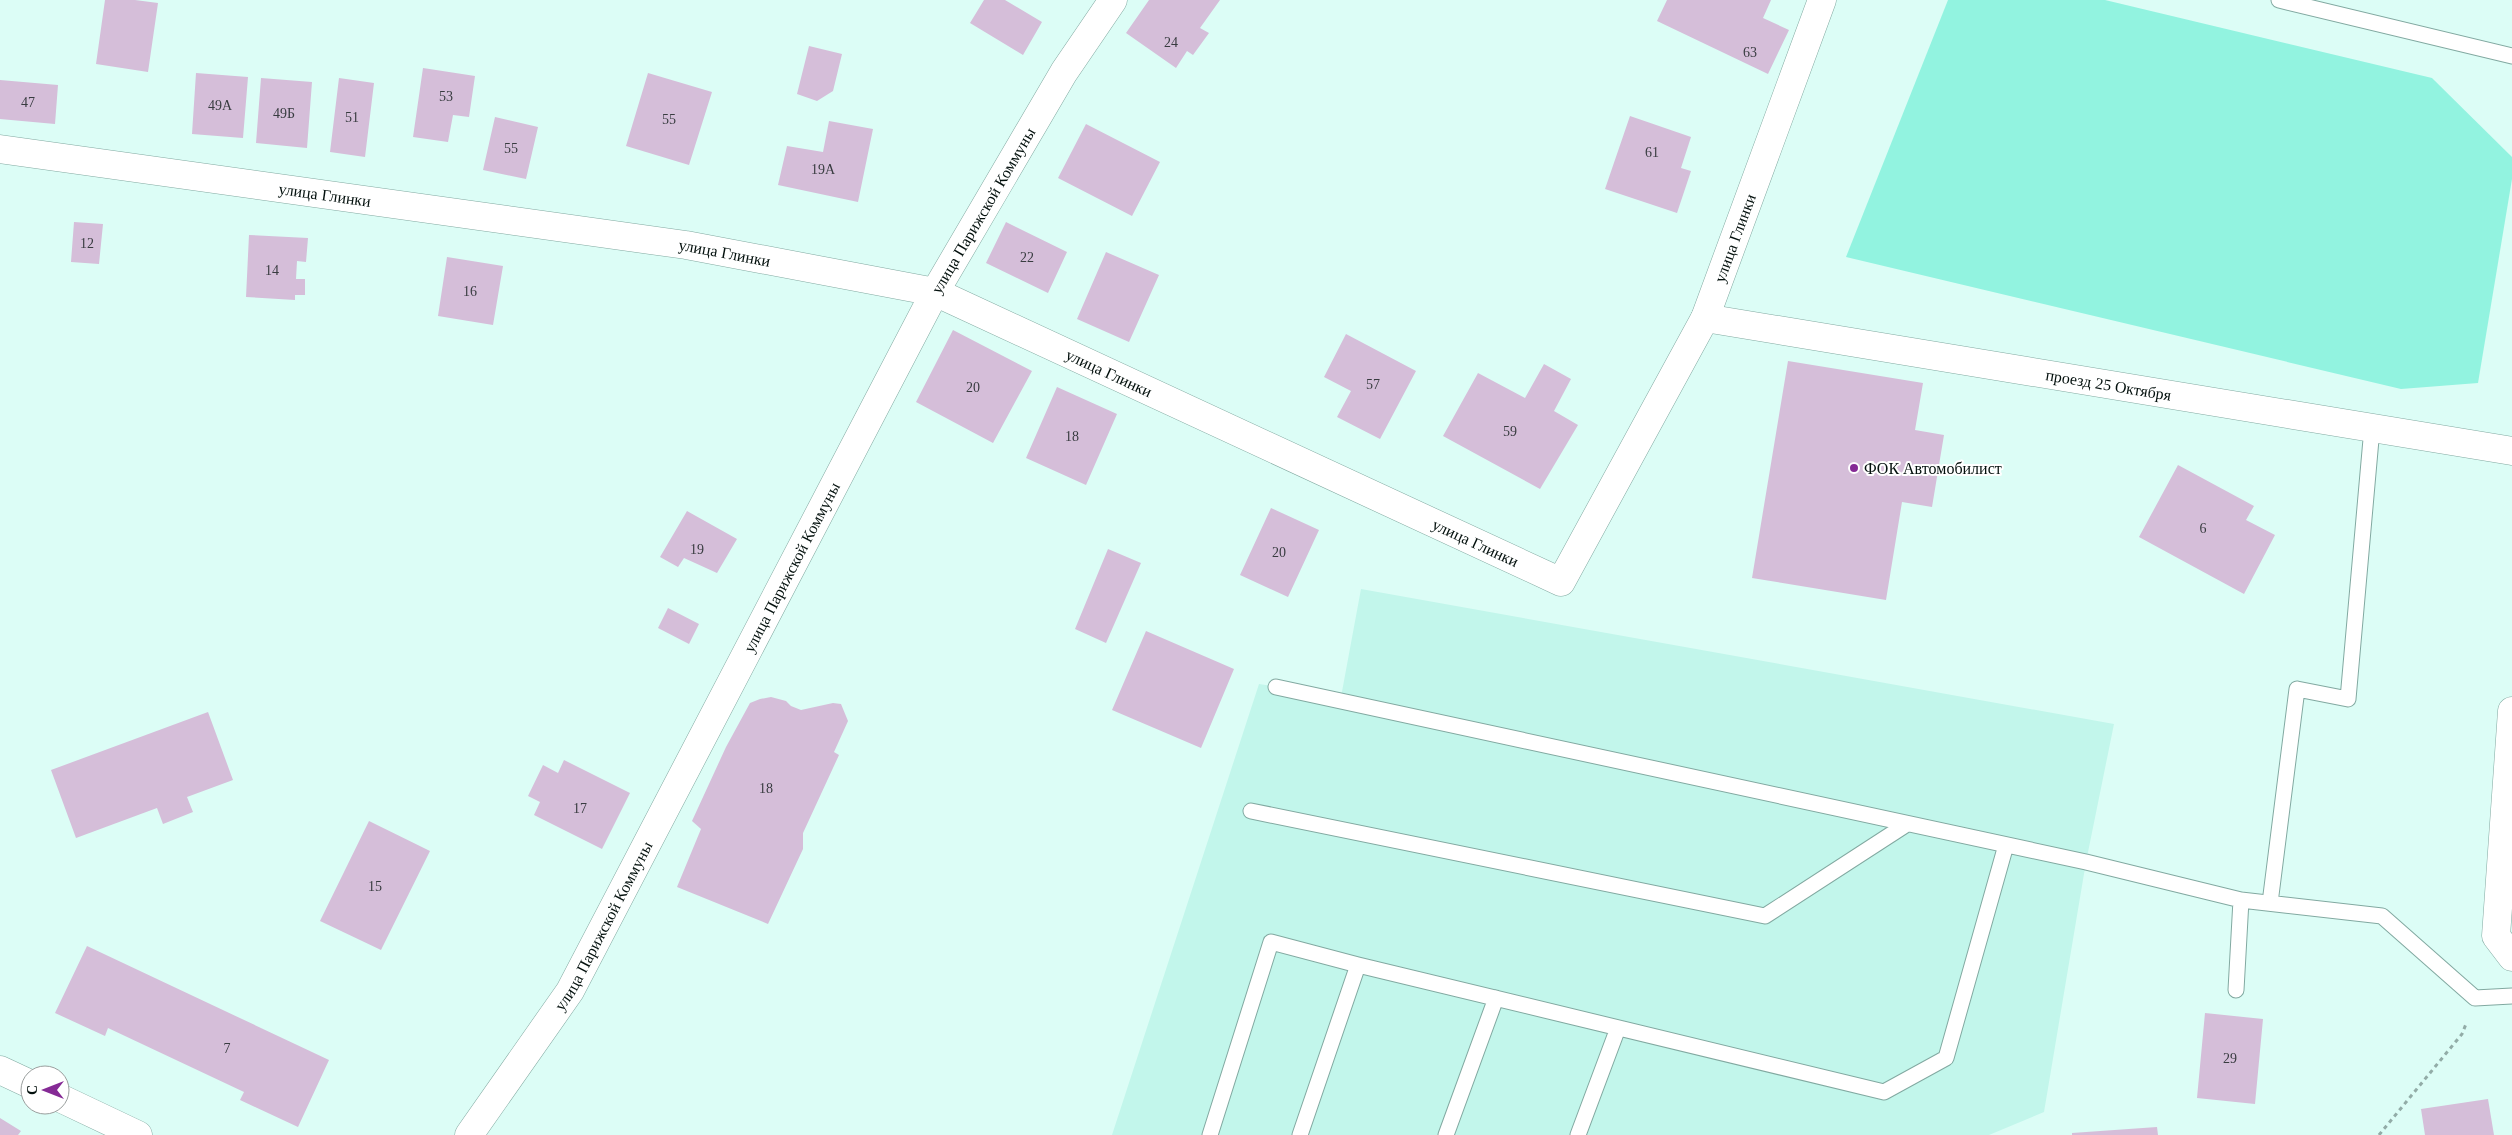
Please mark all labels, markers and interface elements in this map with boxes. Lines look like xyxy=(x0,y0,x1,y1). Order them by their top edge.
house number: 24 xyxy=(1164,35,1178,50)
house number: 63 xyxy=(1743,45,1757,60)
house number: 53 xyxy=(439,89,453,104)
house number: 47 xyxy=(21,95,35,110)
house number: 49А xyxy=(208,98,233,113)
house number: 49Б xyxy=(273,106,295,121)
house number: 51 xyxy=(345,110,359,125)
house number: 55 xyxy=(662,112,676,127)
street label: улица Парижской Коммуны xyxy=(928,125,1039,297)
house number: 55 xyxy=(504,141,518,156)
house number: 61 xyxy=(1645,145,1659,160)
house number: 19А xyxy=(811,162,836,177)
street label: улица Глинки xyxy=(277,180,372,210)
street label: улица Глинки xyxy=(1711,191,1759,285)
house number: 12 xyxy=(80,236,94,251)
street label: улица Глинки xyxy=(677,236,772,270)
house number: 22 xyxy=(1020,250,1034,265)
house number: 14 xyxy=(265,263,279,278)
house number: 16 xyxy=(463,284,477,299)
street label: улица Глинки xyxy=(1063,346,1155,401)
street label: проезд 25 Октября xyxy=(2044,366,2173,404)
house number: 57 xyxy=(1366,377,1380,392)
house number: 20 xyxy=(966,380,980,395)
house number: 59 xyxy=(1503,424,1517,439)
house number: 18 xyxy=(1065,429,1079,444)
place label: ФОК Автомобилист xyxy=(1864,460,2002,477)
marker: ФОК Автомобилист xyxy=(1848,462,1860,474)
street label: улица Парижской Коммуны xyxy=(740,479,843,656)
street label: улица Глинки xyxy=(1429,516,1522,570)
house number: 6 xyxy=(2200,521,2207,536)
house number: 19 xyxy=(690,542,704,557)
house number: 20 xyxy=(1272,545,1286,560)
house number: 18 xyxy=(759,781,773,796)
house number: 17 xyxy=(573,801,587,816)
street label: улица Парижской Коммуны xyxy=(551,838,656,1014)
house number: 15 xyxy=(368,879,382,894)
house number: 7 xyxy=(224,1041,231,1056)
house number: 29 xyxy=(2223,1051,2237,1066)
north arrow xyxy=(20,1065,70,1115)
text: С xyxy=(25,1085,40,1095)

